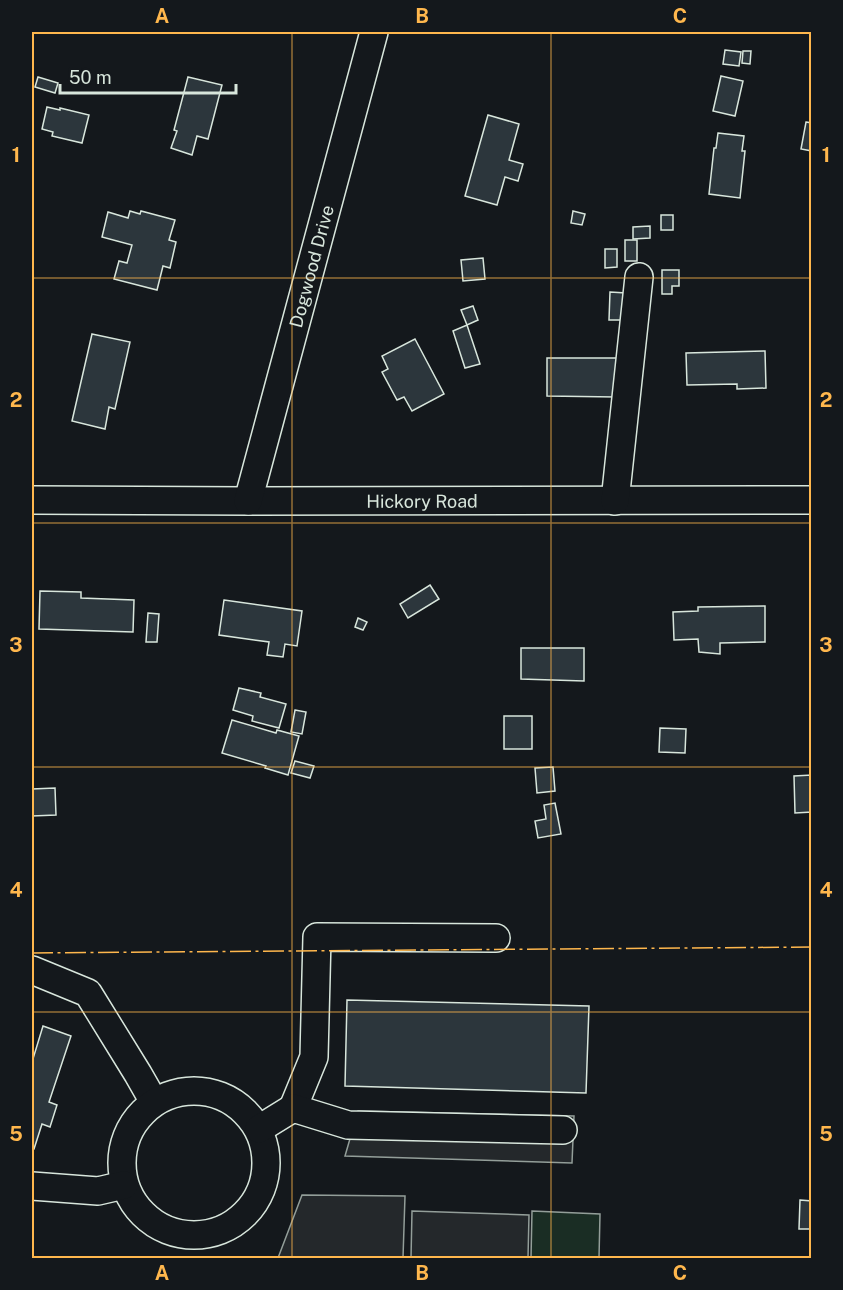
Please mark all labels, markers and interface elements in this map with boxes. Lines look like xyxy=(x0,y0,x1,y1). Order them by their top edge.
text: A xyxy=(155,4,169,28)
text: B xyxy=(415,4,429,28)
text: C xyxy=(673,4,687,28)
scale bar xyxy=(60,57,236,95)
text: 50 m xyxy=(69,67,112,88)
text: 1 xyxy=(12,143,20,167)
text: 1 xyxy=(822,143,830,167)
street label: Dogwood Drive xyxy=(285,203,338,330)
text: 2 xyxy=(10,388,22,412)
text: 2 xyxy=(820,388,832,412)
street label: Hickory Road xyxy=(366,490,478,511)
text: 3 xyxy=(9,633,23,657)
text: 3 xyxy=(819,633,833,657)
text: 4 xyxy=(9,878,23,902)
text: 4 xyxy=(819,878,833,902)
text: 5 xyxy=(9,1122,23,1146)
text: 5 xyxy=(819,1122,833,1146)
text: A xyxy=(155,1261,169,1285)
text: B xyxy=(415,1261,429,1285)
text: C xyxy=(673,1261,687,1285)

